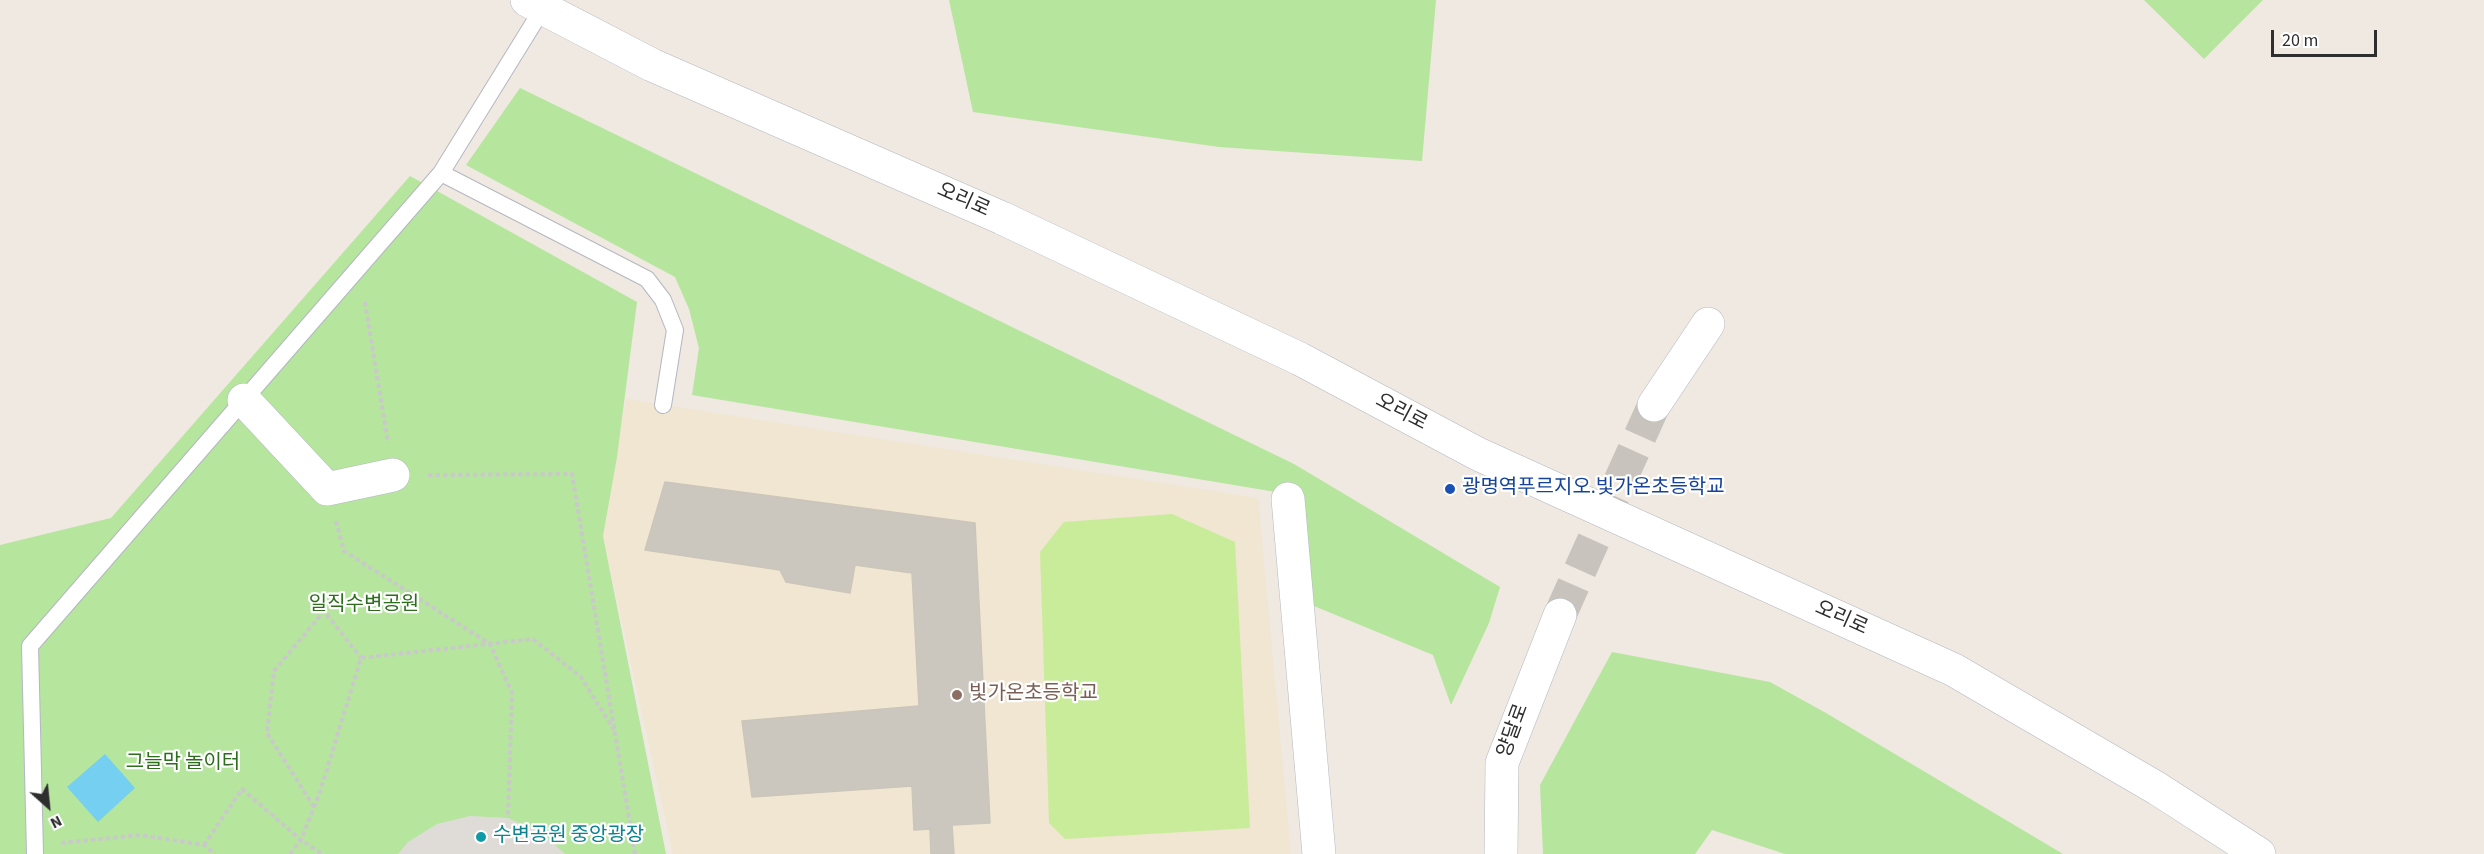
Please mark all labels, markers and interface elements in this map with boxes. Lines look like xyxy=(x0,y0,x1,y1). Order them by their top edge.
scale bar xyxy=(2274,18,2380,56)
text: 20 m xyxy=(2282,28,2318,53)
street label: 오리로 xyxy=(933,179,993,223)
street label: 오리로 xyxy=(1371,389,1431,437)
place label: 광명역푸르지오.빛가온초등학교 xyxy=(1462,477,1725,501)
marker: 광명역푸르지오.빛가온초등학교 xyxy=(1443,482,1457,496)
park label: 일직수변공원 xyxy=(309,594,419,618)
street label: 오리로 xyxy=(1811,597,1871,641)
place label: 빛가온초등학교 xyxy=(969,683,1098,707)
marker: 빛가온초등학교 xyxy=(950,688,964,702)
street label: 양달로 xyxy=(1493,701,1535,761)
park label: 그늘막 놀이터 xyxy=(126,752,240,776)
north arrow xyxy=(18,776,78,836)
text: N xyxy=(46,810,66,834)
place label: 수변공원 중앙광장 xyxy=(493,825,644,849)
marker: 수변공원 중앙광장 xyxy=(474,830,488,844)

